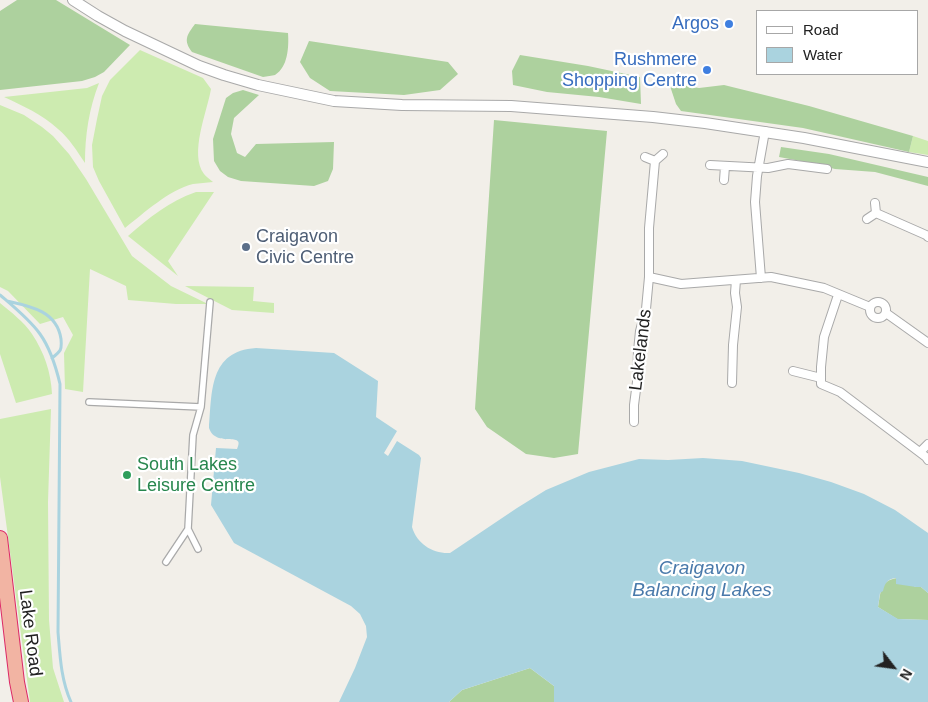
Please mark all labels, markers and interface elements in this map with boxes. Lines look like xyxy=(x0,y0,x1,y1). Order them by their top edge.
legend xyxy=(756,10,918,75)
place label: Argos xyxy=(672,13,719,35)
marker: Argos xyxy=(723,18,735,30)
text: Road xyxy=(803,21,839,38)
text: Water xyxy=(803,46,842,63)
place label: Rushmere Shopping Centre xyxy=(562,49,697,92)
marker: Rushmere Shopping Centre xyxy=(701,64,713,76)
place label: Craigavon Civic Centre xyxy=(256,226,354,268)
marker: Craigavon Civic Centre xyxy=(240,241,252,253)
street label: Lakelands xyxy=(625,308,657,392)
place label: South Lakes Leisure Centre xyxy=(137,454,255,496)
marker: South Lakes Leisure Centre xyxy=(121,469,133,481)
water label: Craigavon Balancing Lakes xyxy=(632,558,772,602)
street label: Lake Road xyxy=(14,588,46,678)
north arrow xyxy=(868,642,918,692)
text: N xyxy=(897,666,915,683)

